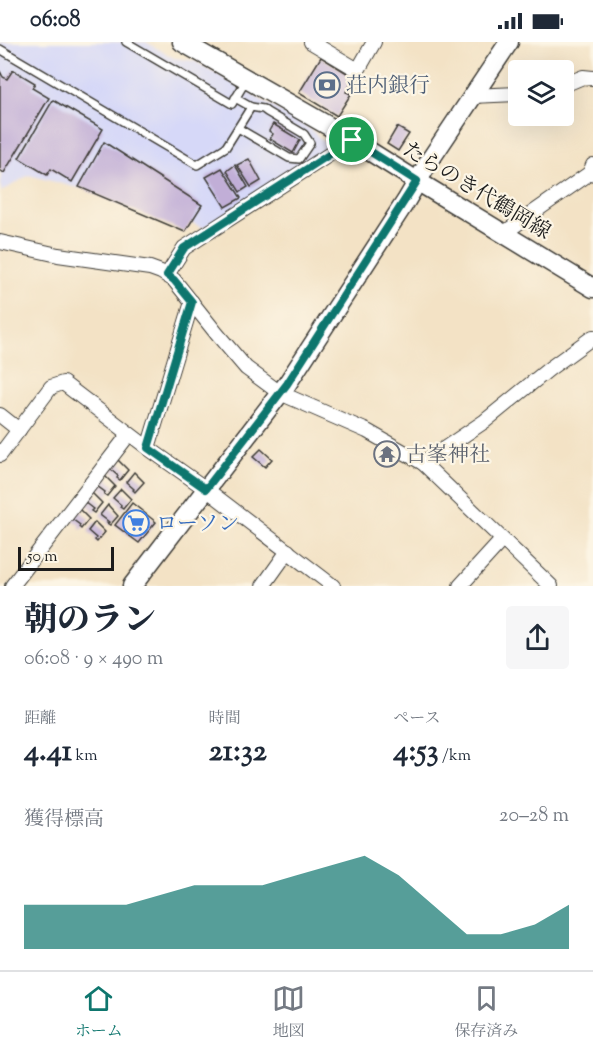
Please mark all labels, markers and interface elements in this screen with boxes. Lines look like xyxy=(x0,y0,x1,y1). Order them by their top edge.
text: 06:08 xyxy=(30,5,81,37)
map controls xyxy=(508,60,574,126)
button: layers xyxy=(508,60,574,126)
bank icon: 荘内銀行 xyxy=(312,70,342,100)
place label: 荘内銀行 xyxy=(346,72,430,102)
pin xyxy=(326,114,377,165)
icon: arrive xyxy=(335,123,368,156)
street label: たらのき代鶴岡線 xyxy=(396,136,556,248)
temple icon: 古峯神社 xyxy=(372,439,402,469)
place label: 古峯神社 xyxy=(406,441,490,471)
supermarket icon: ローソン xyxy=(121,508,151,538)
place label: ローソン xyxy=(156,510,239,540)
scale bar xyxy=(18,544,114,572)
text: 50 m xyxy=(27,546,58,569)
text: 朝のラン xyxy=(24,598,156,646)
button: share xyxy=(506,606,569,669)
text: 06:08 · 9 × 490 m xyxy=(24,645,163,674)
text: 距離 xyxy=(24,708,56,731)
text: 時間 xyxy=(209,708,241,731)
text: ペース xyxy=(393,708,441,731)
text: 4.41 xyxy=(24,731,72,774)
text: 21:32 xyxy=(209,731,267,774)
text: 4:53 xyxy=(393,731,439,774)
text: km xyxy=(72,745,97,768)
text: /km xyxy=(439,745,471,768)
text: 20–28 m xyxy=(499,802,569,831)
text: 獲得標高 xyxy=(24,806,104,835)
tab: ホーム xyxy=(75,982,123,1044)
tab: 地図 xyxy=(272,982,305,1044)
tab: 保存済み xyxy=(454,982,518,1044)

